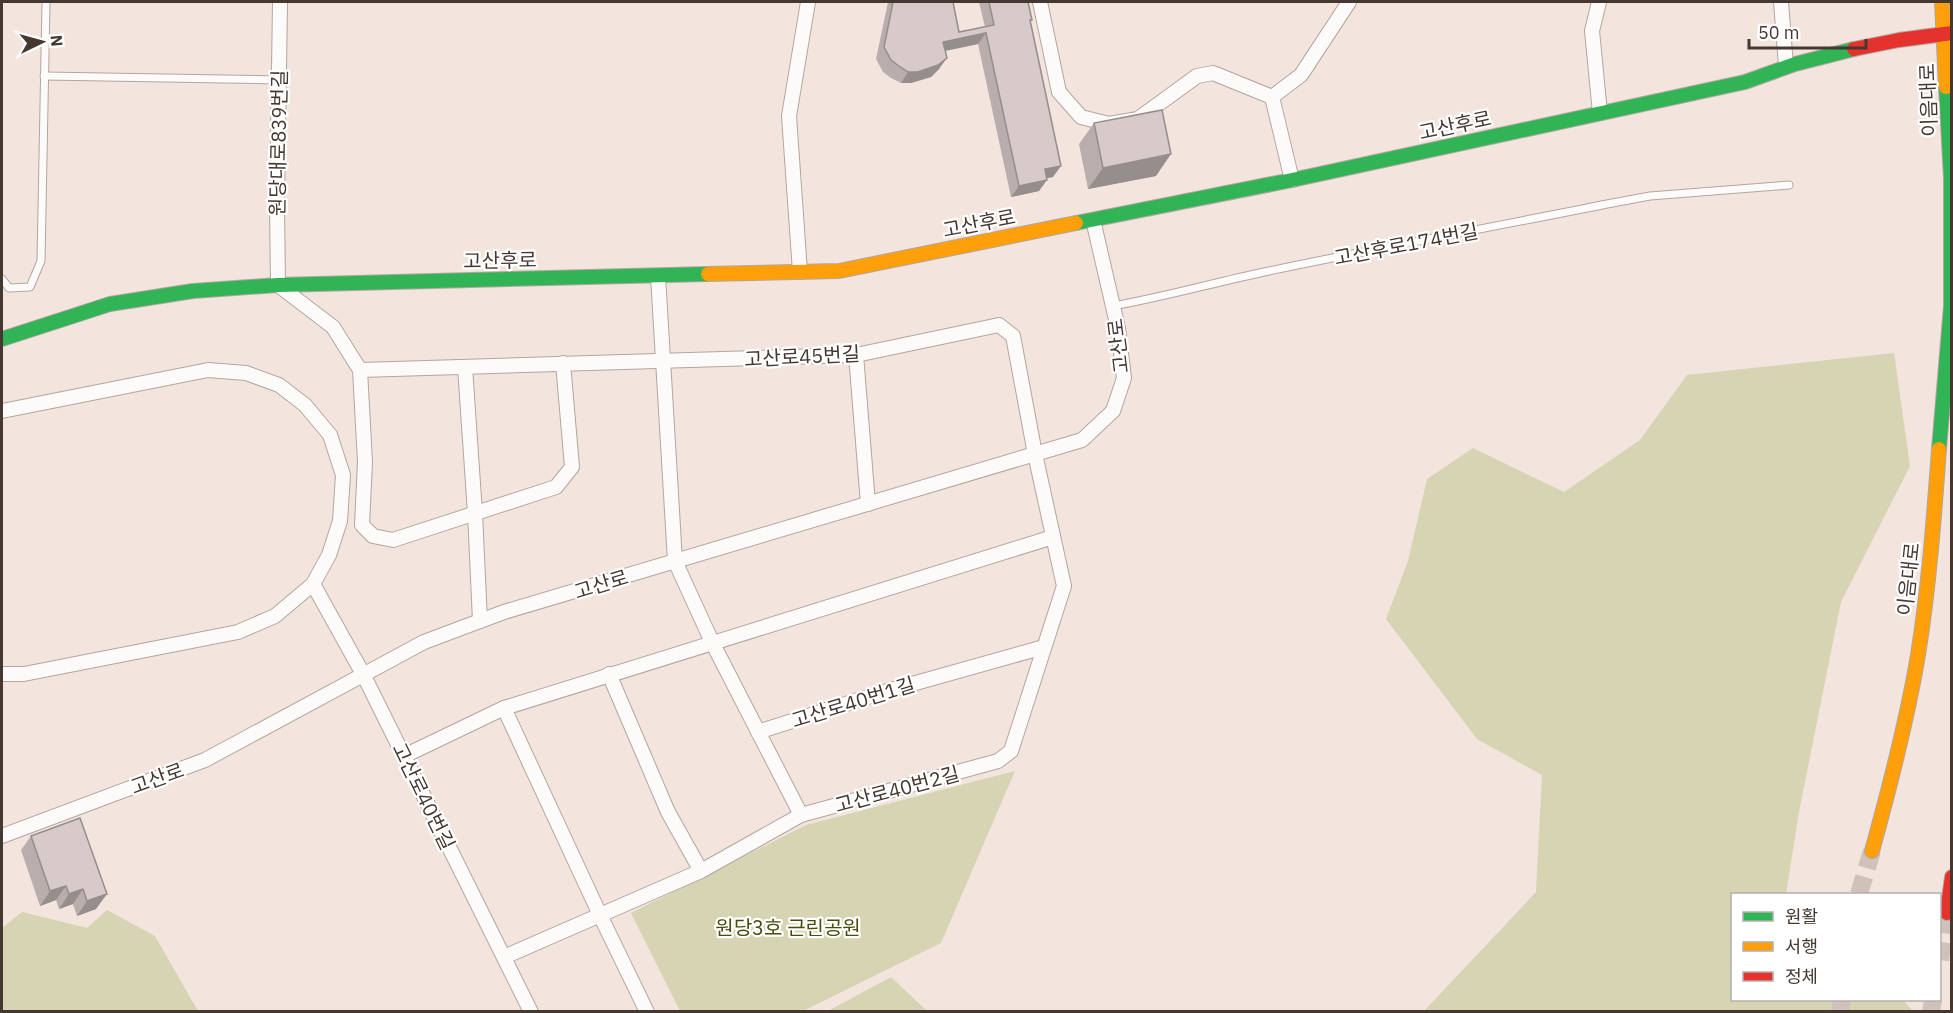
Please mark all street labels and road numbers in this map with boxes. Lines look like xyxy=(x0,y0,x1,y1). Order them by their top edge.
street label: 이음대로 xyxy=(1913,63,1943,137)
street label: 원당대로839번길 xyxy=(263,70,293,216)
street label: 고산후로 xyxy=(1416,104,1494,146)
street label: 고산후로 xyxy=(940,203,1018,243)
street label: 고산후로174번길 xyxy=(1332,217,1480,271)
street label: 고산후로 xyxy=(463,246,537,274)
street label: 고산로 xyxy=(1101,317,1135,375)
street label: 고산로45번길 xyxy=(743,339,861,373)
street label: 이음대로 xyxy=(1891,541,1925,617)
street label: 고산로 xyxy=(571,563,631,605)
street label: 고산로40번1길 xyxy=(788,670,918,734)
street label: 고산로40번길 xyxy=(386,738,462,854)
street label: 고산로 xyxy=(126,756,188,800)
street label: 고산로40번2길 xyxy=(832,759,962,819)

